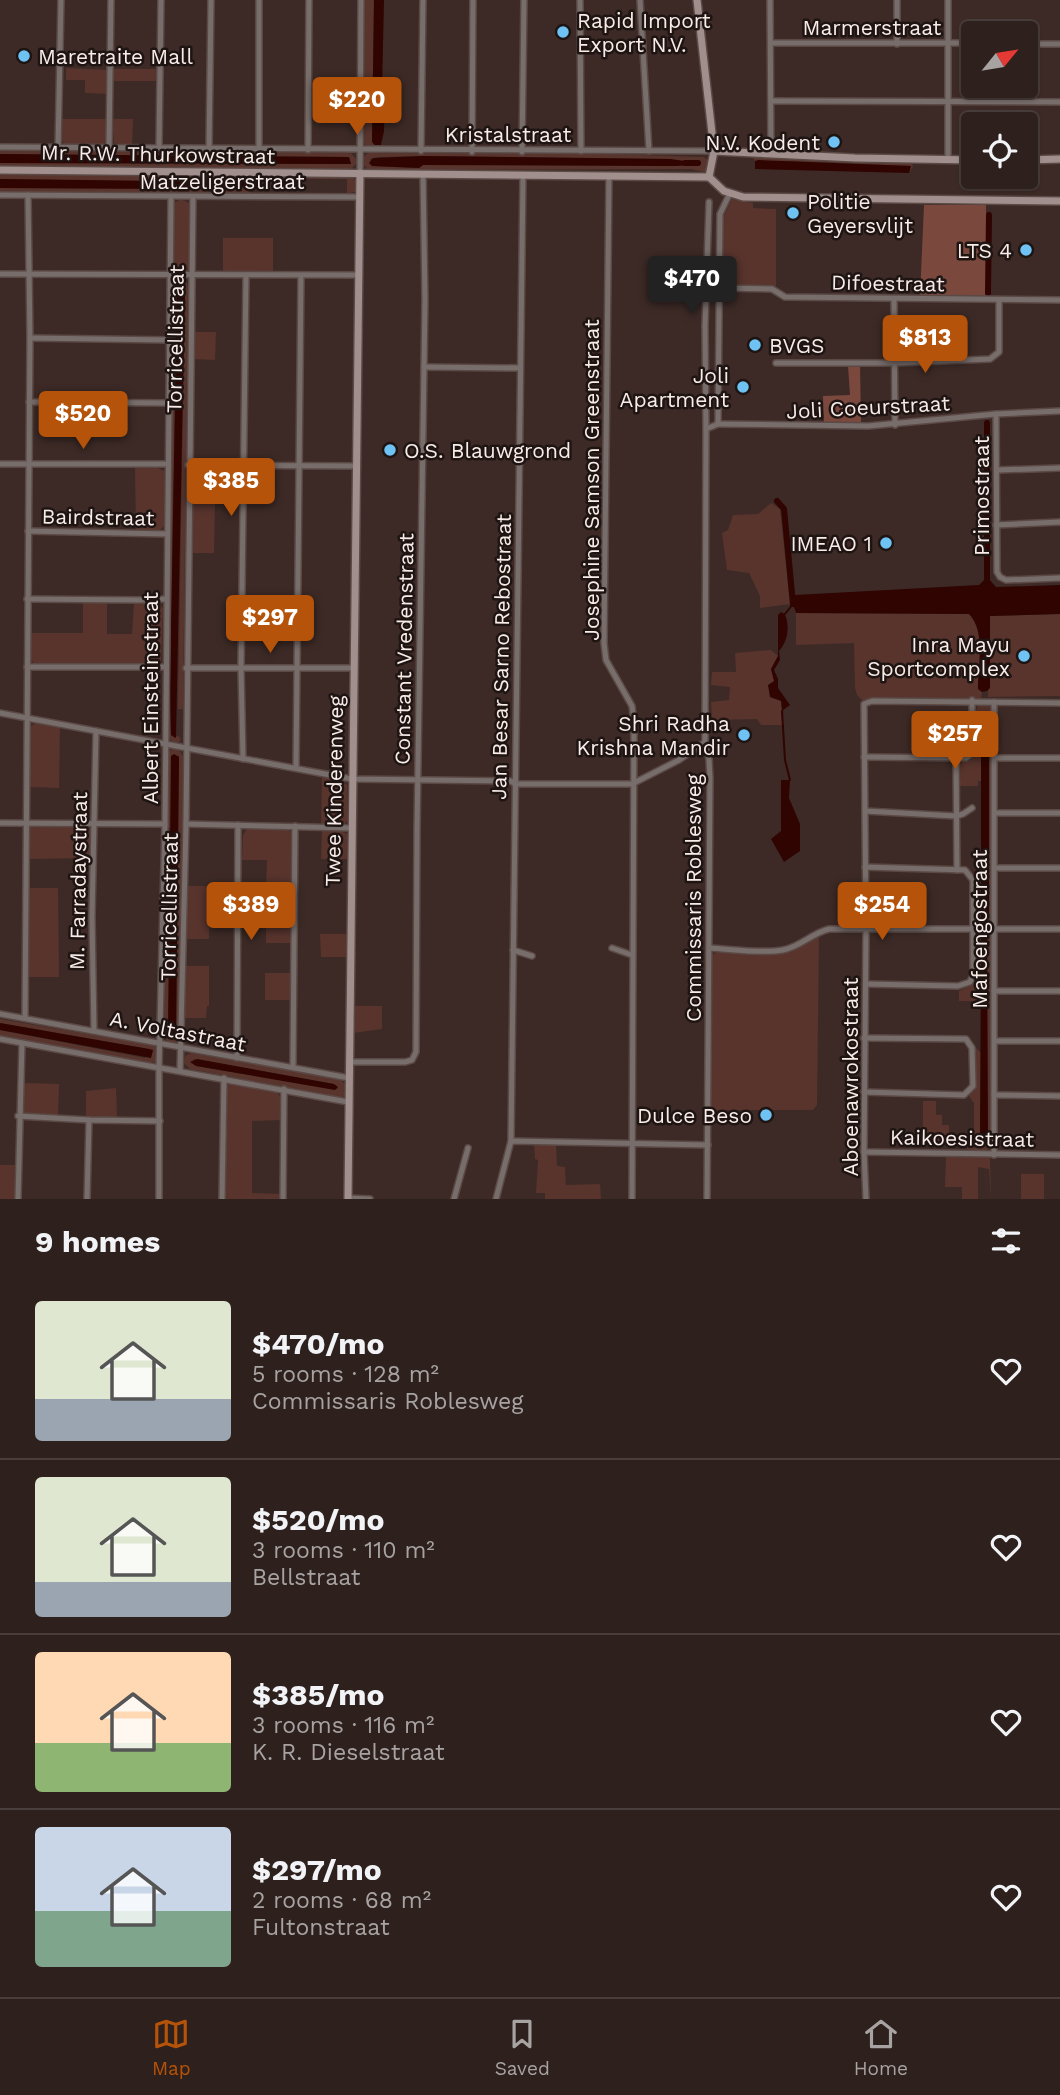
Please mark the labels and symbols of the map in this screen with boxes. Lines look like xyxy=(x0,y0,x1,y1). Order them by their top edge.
place label: Rapid Import Export N.V. xyxy=(577,8,711,57)
street label: Marmerstraat xyxy=(803,15,942,40)
north arrow xyxy=(961,21,1038,98)
marker: Rapid Import Export N.V. xyxy=(555,24,571,40)
place label: Maretraite Mall xyxy=(38,44,193,69)
marker: Maretraite Mall xyxy=(16,48,32,64)
pin: $220 xyxy=(316,78,398,137)
street label: Kristalstraat xyxy=(445,122,571,147)
place label: N.V. Kodent xyxy=(705,130,820,155)
marker: N.V. Kodent xyxy=(826,134,842,150)
street label: Mr. R.W. Thurkowstraat xyxy=(41,139,276,169)
street label: Matzeligerstraat xyxy=(140,169,305,194)
place label: Politie Geyersvlijt xyxy=(807,189,913,238)
marker: Politie Geyersvlijt xyxy=(785,205,801,221)
place label: LTS 4 xyxy=(957,238,1012,263)
marker: LTS 4 xyxy=(1018,242,1034,258)
pin: $470 xyxy=(651,256,733,316)
street label: Torricellistraat xyxy=(161,264,189,413)
street label: Difoestraat xyxy=(831,270,945,296)
pin: $813 xyxy=(884,316,966,375)
street label: Josephine Samson Greenstraat xyxy=(579,319,604,641)
place label: BVGS xyxy=(769,333,824,358)
marker: BVGS xyxy=(747,337,763,353)
place label: Joli Apartment xyxy=(620,363,729,412)
marker: Joli Apartment xyxy=(735,379,751,395)
street label: Joli Coeurstraat xyxy=(785,390,951,424)
pin: $520 xyxy=(42,392,124,451)
street label: Primostraat xyxy=(969,436,994,556)
place label: O.S. Blauwgrond xyxy=(404,438,571,463)
marker: O.S. Blauwgrond xyxy=(382,442,398,458)
pin: $385 xyxy=(190,458,272,518)
street label: Bairdstraat xyxy=(41,504,155,530)
street label: Jan Besar Sarno Rebostraat xyxy=(486,514,516,800)
place label: IMEAO 1 xyxy=(790,531,872,556)
street label: Constant Vredenstraat xyxy=(389,533,419,765)
marker: IMEAO 1 xyxy=(878,535,894,551)
street label: Albert Einsteinstraat xyxy=(138,592,163,804)
pin: $297 xyxy=(229,596,311,655)
place label: Inra Mayu Sportcomplex xyxy=(867,632,1010,681)
marker: Inra Mayu Sportcomplex xyxy=(1016,648,1032,664)
street label: Twee Kinderenweg xyxy=(320,694,348,887)
place label: Shri Radha Krishna Mandir xyxy=(576,711,730,760)
pin: $257 xyxy=(914,712,996,771)
marker: Shri Radha Krishna Mandir xyxy=(736,727,752,743)
street label: Commissaris Roblesweg xyxy=(681,773,706,1022)
street label: M. Farradaystraat xyxy=(64,791,92,970)
street label: Torricellistraat xyxy=(155,832,183,981)
street label: Mafoengostraat xyxy=(967,849,992,1009)
pin: $389 xyxy=(210,883,292,942)
pin: $254 xyxy=(841,883,923,942)
street label: Aboenawrokostraat xyxy=(838,977,863,1177)
street label: A. Voltastraat xyxy=(108,1006,248,1057)
place label: Dulce Beso xyxy=(637,1103,752,1128)
marker: Dulce Beso xyxy=(758,1107,774,1123)
street label: Kaikoesistraat xyxy=(890,1124,1034,1152)

